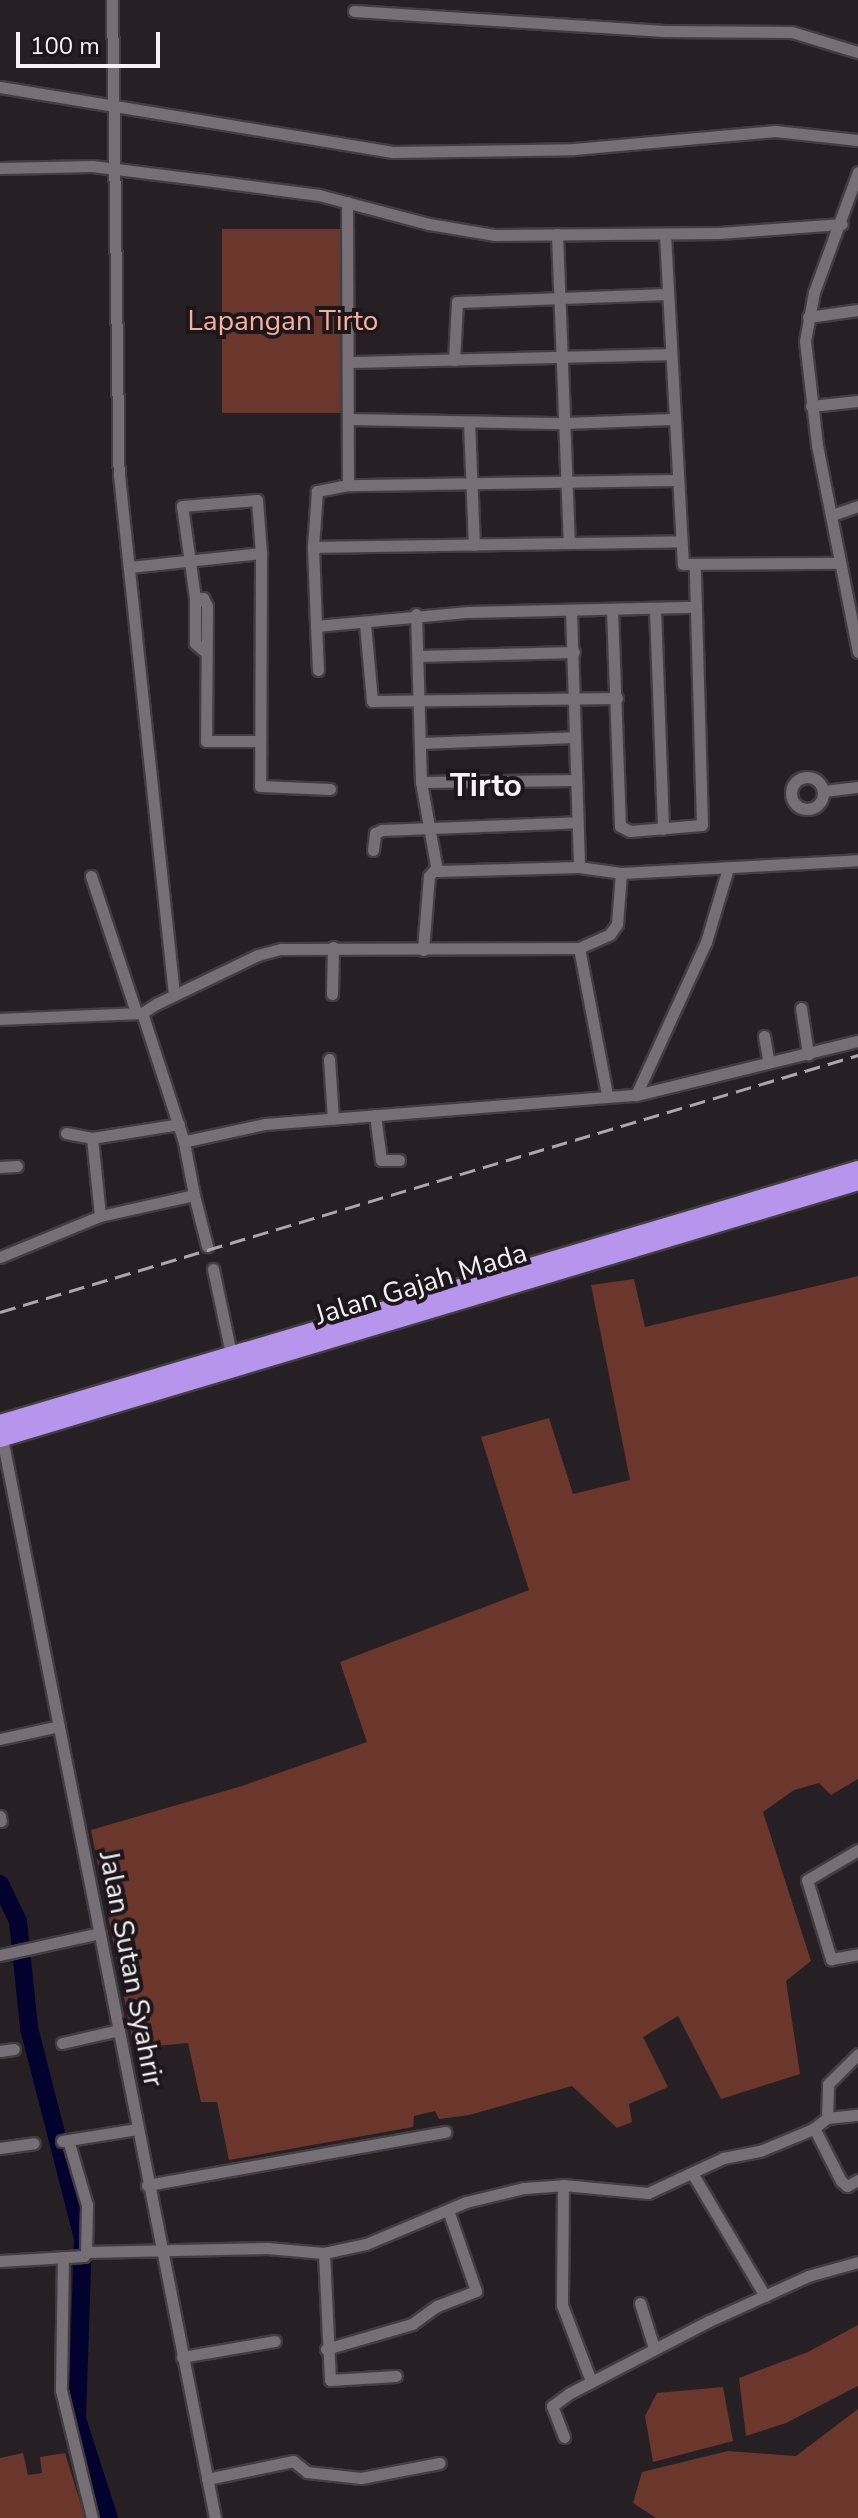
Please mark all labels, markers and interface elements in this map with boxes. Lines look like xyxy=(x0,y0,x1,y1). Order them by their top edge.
scale bar xyxy=(20,16,164,66)
text: 100 m xyxy=(30,30,100,62)
park label: Lapangan Tirto xyxy=(188,304,378,338)
district label: Tirto xyxy=(450,767,522,805)
street label: Jalan Gajah Mada xyxy=(311,1236,531,1332)
street label: Jalan Sutan Syahrir xyxy=(92,1848,170,2090)

